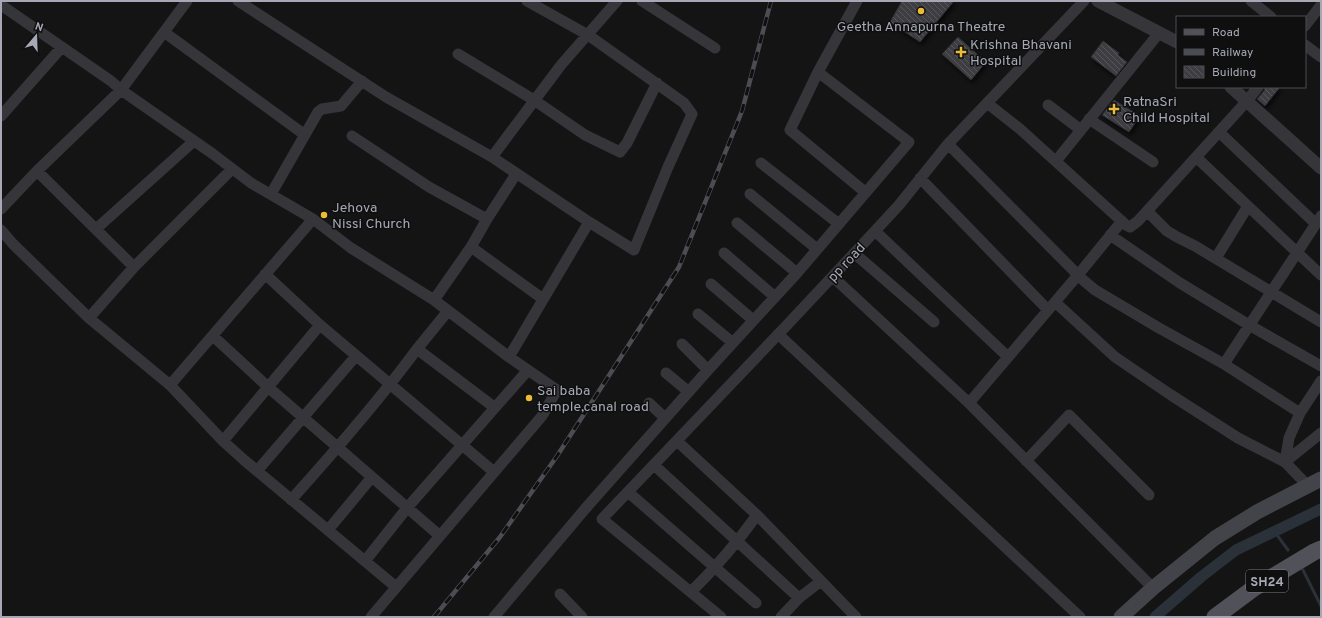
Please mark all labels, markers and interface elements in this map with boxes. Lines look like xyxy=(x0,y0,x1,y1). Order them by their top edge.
marker: Geetha Annapurna Theatre xyxy=(916,6,926,16)
north arrow xyxy=(16,16,56,56)
legend xyxy=(1176,16,1306,88)
place label: Geetha Annapurna Theatre xyxy=(837,19,1005,36)
text: N xyxy=(33,20,45,35)
text: Road xyxy=(1212,25,1240,41)
place label: Krishna Bhavani Hospital xyxy=(970,37,1072,70)
text: Railway xyxy=(1212,45,1253,61)
marker: Krishna Bhavani Hospital xyxy=(955,46,967,58)
text: Building xyxy=(1212,65,1256,81)
place label: RatnaSri Child Hospital xyxy=(1123,94,1210,127)
marker: RatnaSri Child Hospital xyxy=(1108,103,1120,115)
place label: Jehova Nissi Church xyxy=(332,200,410,233)
marker: Jehova Nissi Church xyxy=(319,210,329,220)
street label: pp road xyxy=(825,240,870,286)
place label: Sai baba temple,canal road xyxy=(537,383,649,416)
marker: Sai baba temple,canal road xyxy=(524,393,534,403)
road number: SH24 xyxy=(1246,570,1288,592)

